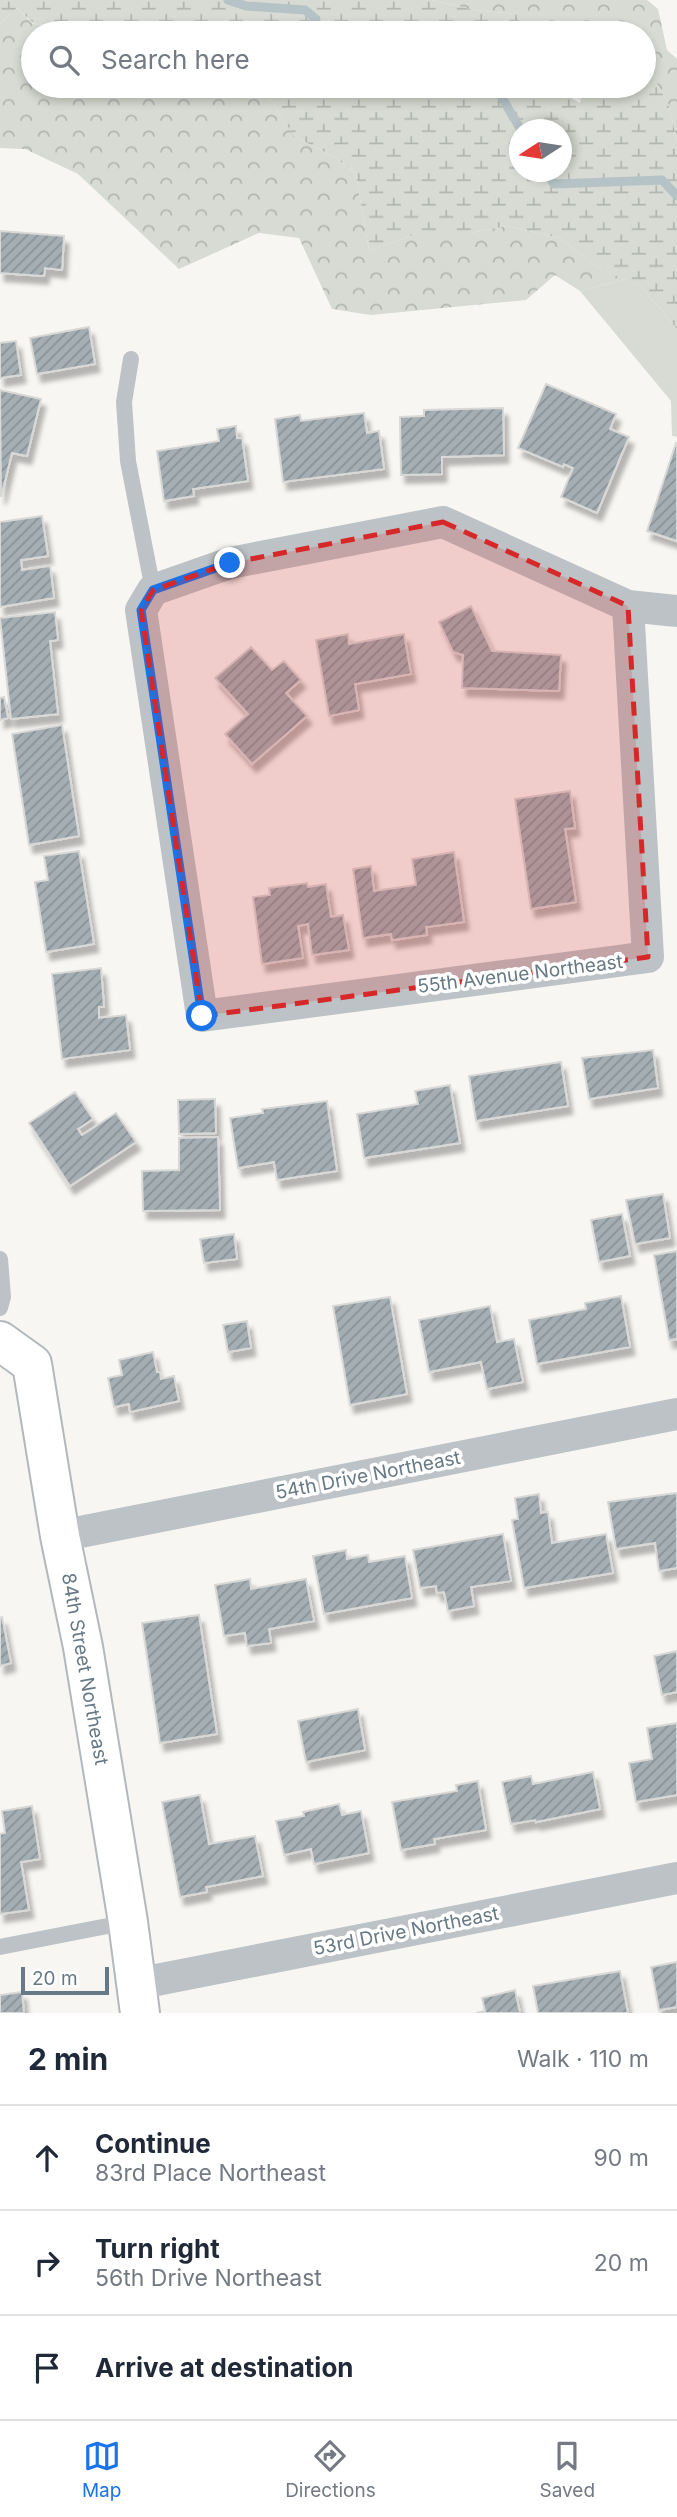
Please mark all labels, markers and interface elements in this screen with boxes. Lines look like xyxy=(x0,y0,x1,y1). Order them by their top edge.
search box xyxy=(21,21,656,98)
icon: search xyxy=(45,41,83,79)
text: Search here xyxy=(101,44,250,75)
north arrow xyxy=(509,119,572,182)
route end xyxy=(214,547,245,578)
street label: 55th Avenue Northeast xyxy=(416,950,624,998)
route start xyxy=(186,1000,217,1031)
street label: 54th Drive Northeast xyxy=(274,1446,462,1504)
street label: 84th Street Northeast xyxy=(57,1571,113,1767)
street label: 53rd Drive Northeast xyxy=(311,1902,501,1960)
scale bar xyxy=(21,1964,108,1996)
text: 20 m xyxy=(32,1967,78,1990)
text: 2 min xyxy=(28,2041,108,2077)
text: Walk · 110 m xyxy=(517,2045,649,2073)
text: Continue xyxy=(95,2128,211,2159)
icon: ahead xyxy=(28,2139,66,2177)
text: 90 m xyxy=(594,2144,649,2172)
text: 83rd Place Northeast xyxy=(95,2159,326,2187)
text: Turn right xyxy=(95,2233,220,2264)
icon: right xyxy=(28,2244,66,2282)
text: 20 m xyxy=(594,2249,649,2277)
text: 56th Drive Northeast xyxy=(95,2264,322,2292)
icon: arrive xyxy=(28,2349,66,2387)
text: Arrive at destination xyxy=(95,2352,354,2383)
tab: Map xyxy=(82,2437,121,2502)
tab: Directions xyxy=(285,2437,376,2502)
tab: Saved xyxy=(539,2437,595,2502)

